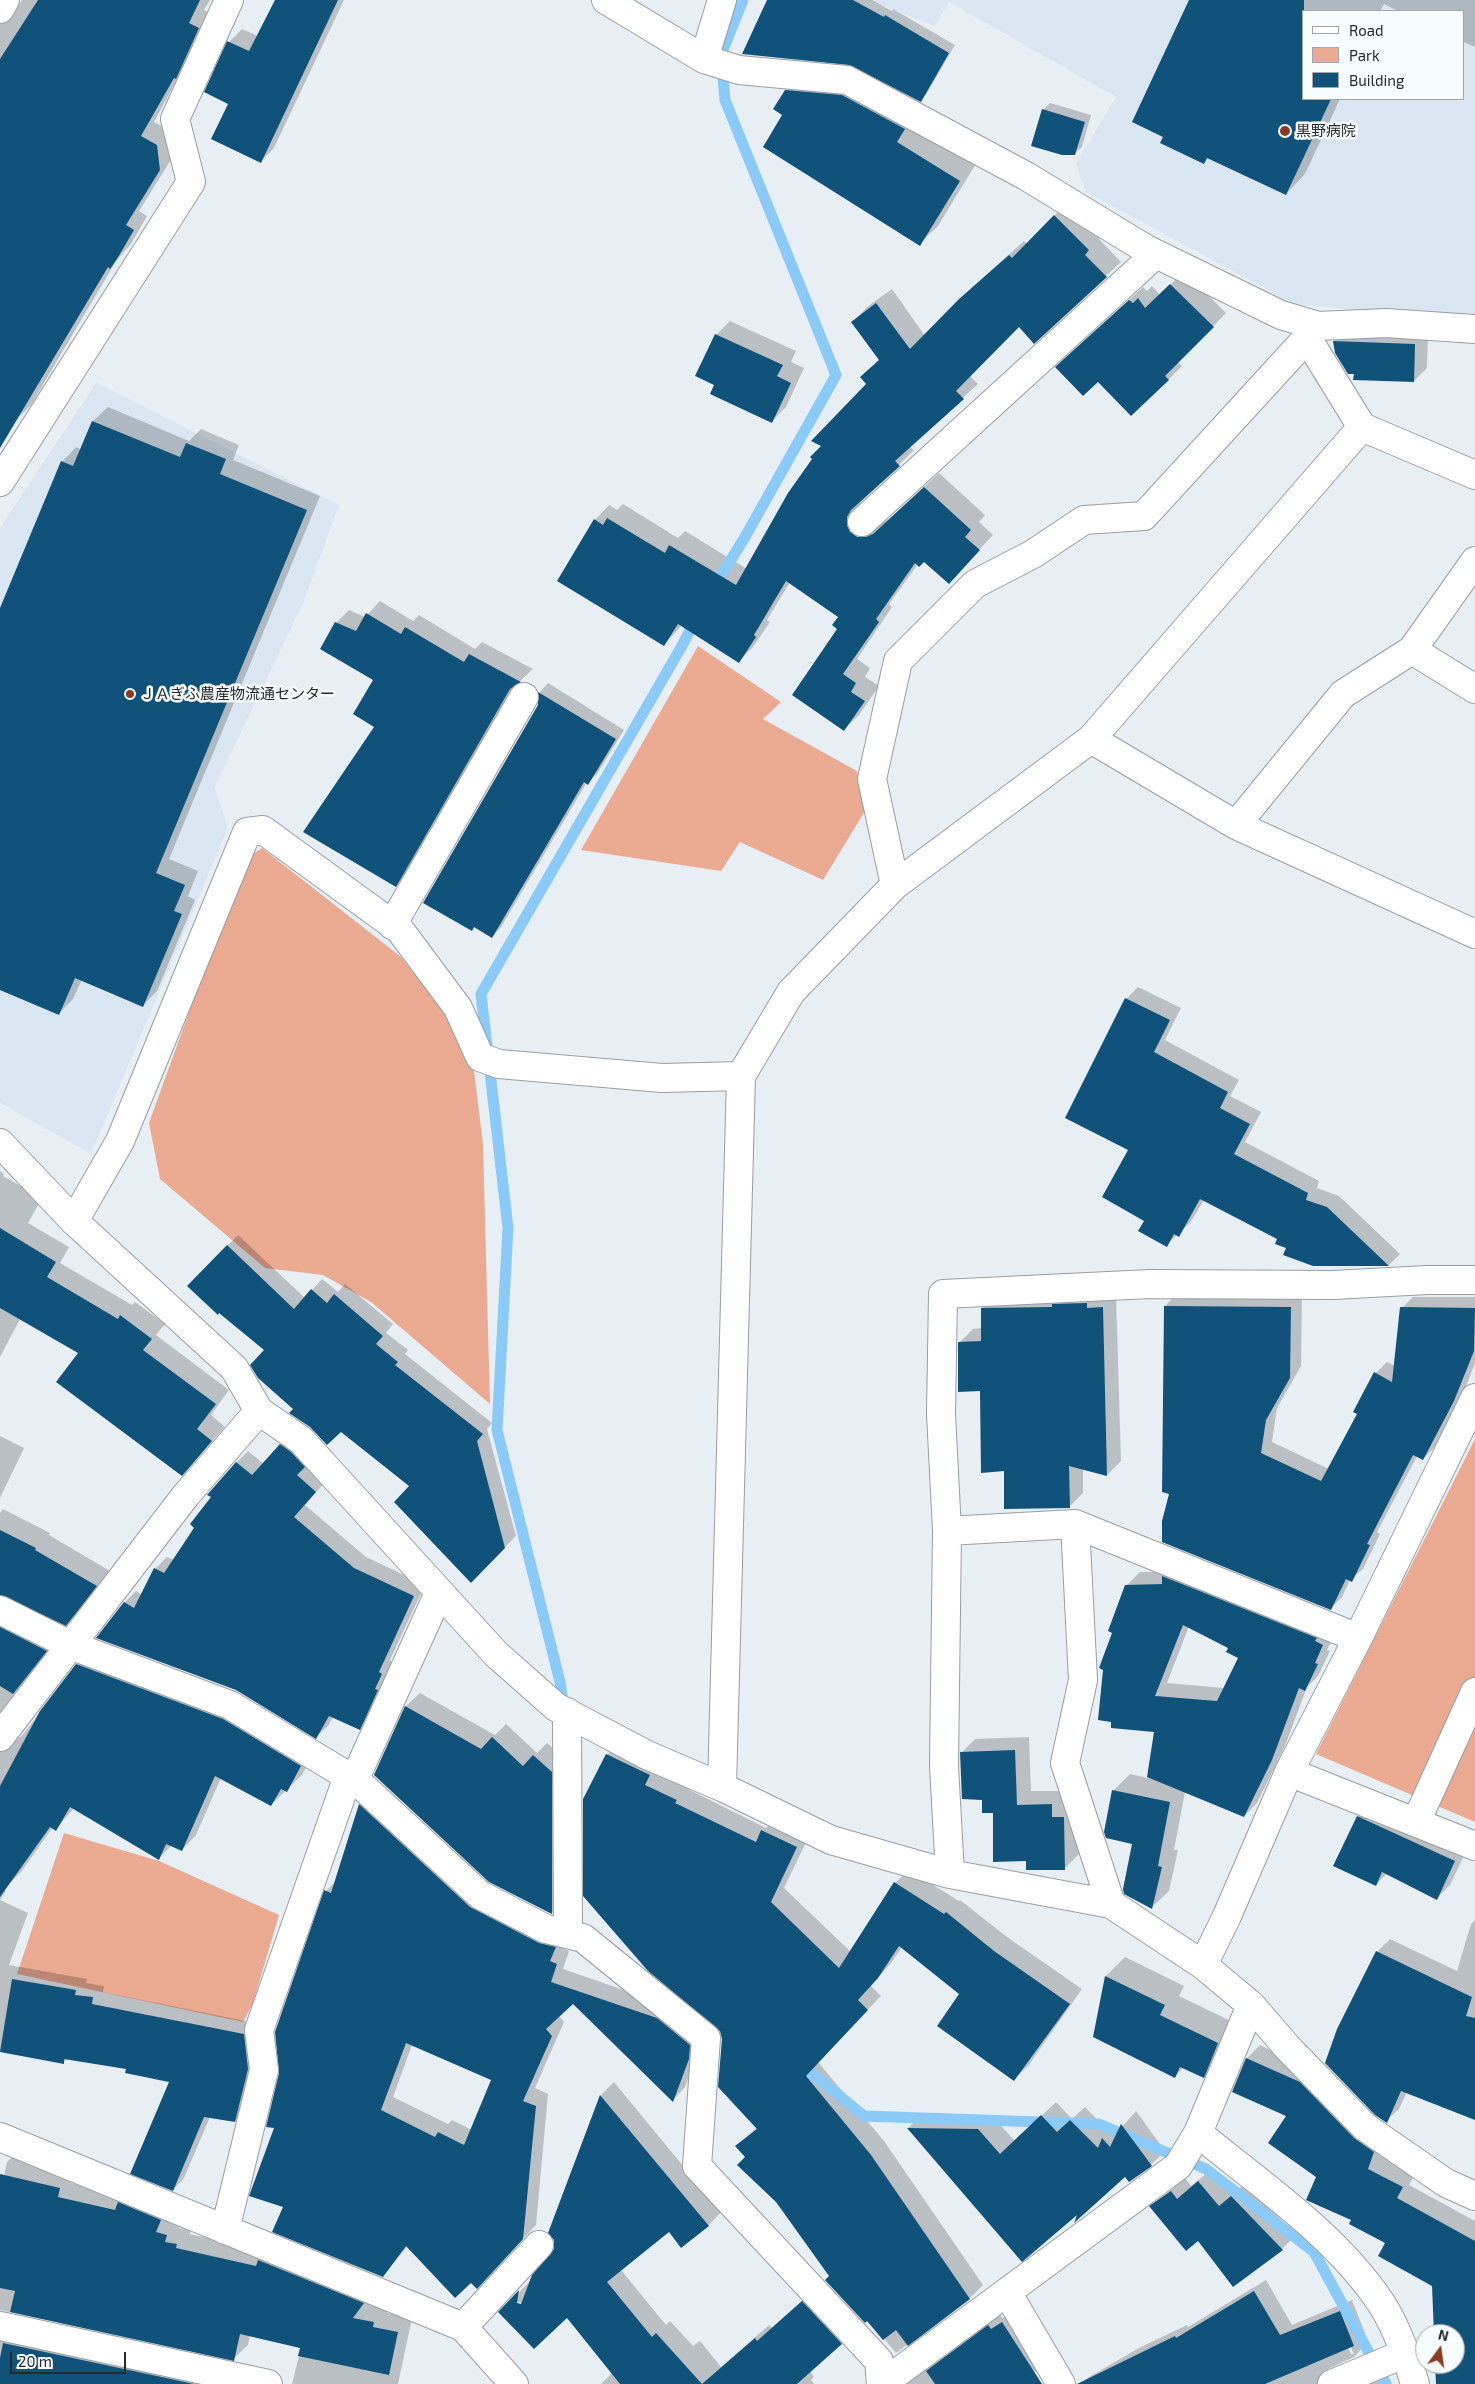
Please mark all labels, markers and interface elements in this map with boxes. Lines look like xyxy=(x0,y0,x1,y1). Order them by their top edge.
legend xyxy=(1302,10,1465,100)
text: Road xyxy=(1349,21,1384,39)
text: Park xyxy=(1349,46,1380,64)
text: Building xyxy=(1349,71,1404,89)
place label: 黒野病院 xyxy=(1296,122,1356,140)
marker: 黒野病院 xyxy=(1278,124,1292,138)
place label: ＪＡぎふ農産物流通センター xyxy=(140,685,335,703)
marker: ＪＡぎふ農産物流通センター xyxy=(124,688,136,700)
north arrow xyxy=(1415,2324,1465,2374)
text: N xyxy=(1437,2325,1450,2344)
scale bar xyxy=(12,2342,129,2374)
text: 20 m xyxy=(18,2352,52,2370)

